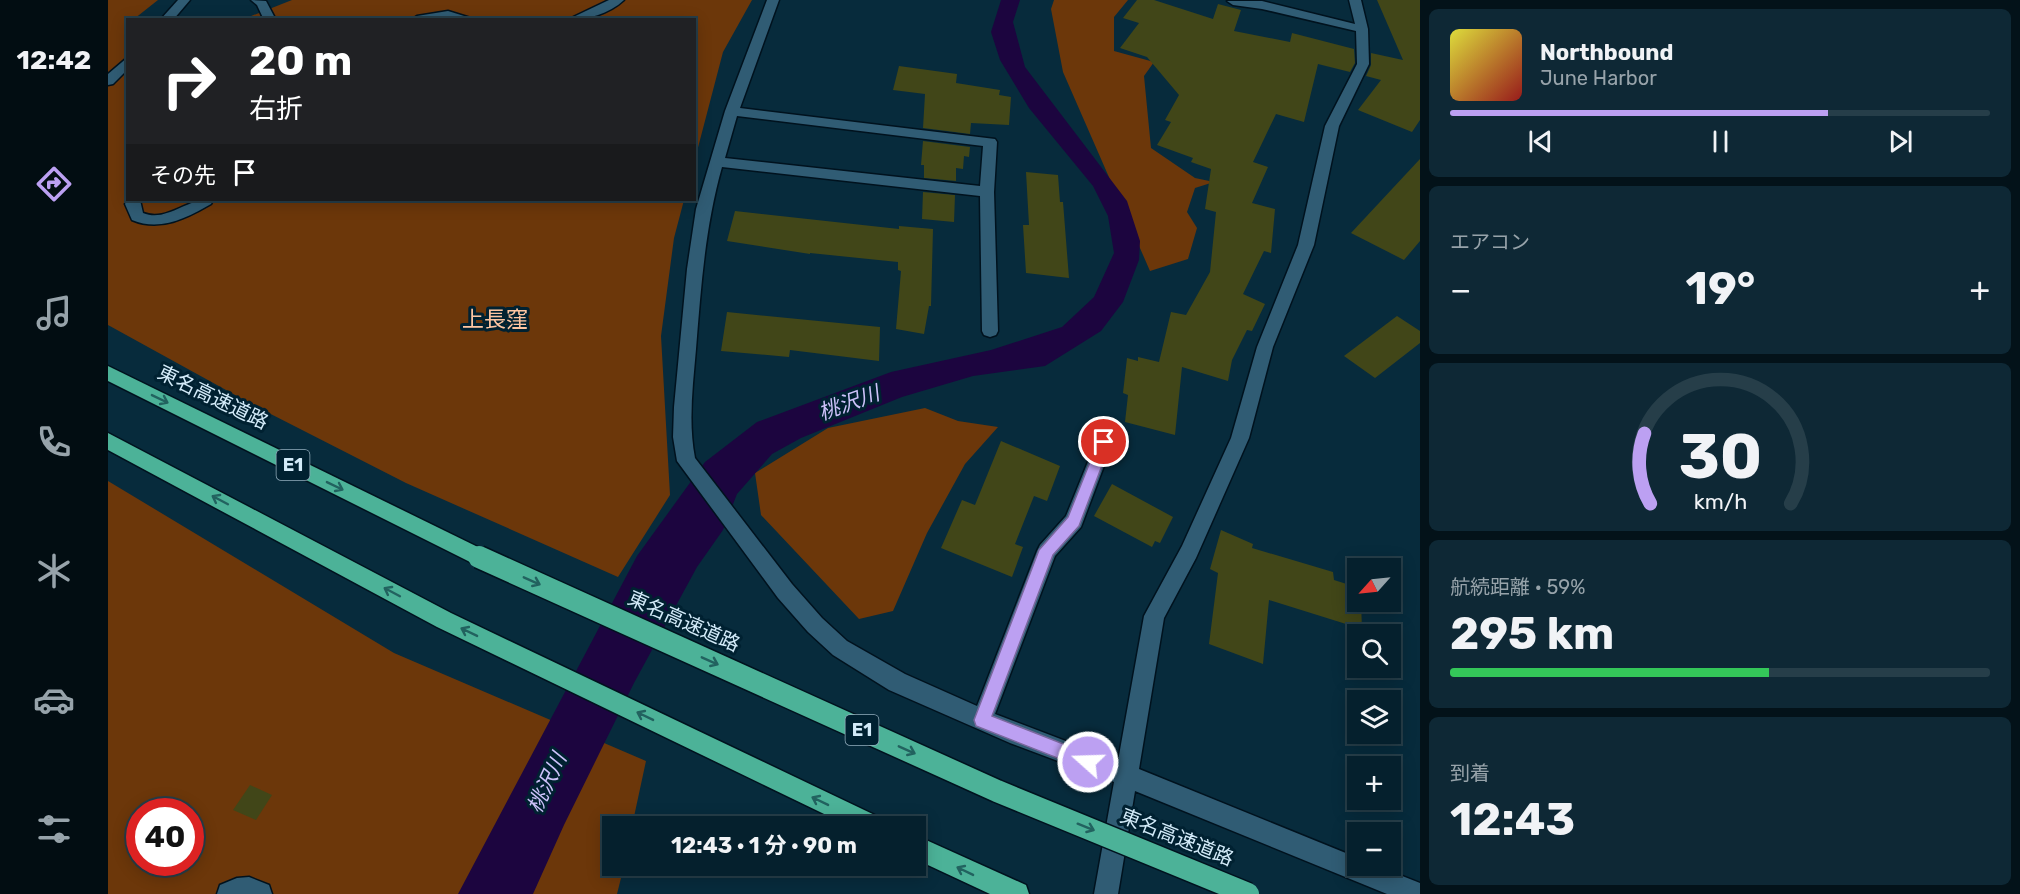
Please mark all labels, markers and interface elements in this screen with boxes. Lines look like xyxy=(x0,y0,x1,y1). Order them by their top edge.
text: 20 m xyxy=(249,36,352,86)
text: Northbound xyxy=(1540,39,1673,66)
icon: right xyxy=(150,42,228,120)
text: 12:42 xyxy=(17,44,91,76)
text: June Harbor xyxy=(1540,66,1657,90)
text: 右折 xyxy=(249,93,303,125)
icon: previous xyxy=(1524,125,1557,158)
icon: pause xyxy=(1704,125,1737,158)
icon: next xyxy=(1884,125,1917,158)
icon: arrive xyxy=(228,156,261,189)
text: その先 xyxy=(150,162,216,189)
icon: directions xyxy=(33,163,75,205)
text: エアコン xyxy=(1450,230,1530,254)
text: 19° xyxy=(1686,262,1755,315)
text: − xyxy=(1450,270,1471,309)
text: + xyxy=(1969,270,1990,309)
icon: music xyxy=(33,292,75,334)
district label: 上長窪 xyxy=(462,306,528,333)
street label: 東名高速道路 xyxy=(154,360,272,434)
water label: 桃沢川 xyxy=(815,379,885,425)
one-way arrow xyxy=(151,394,169,405)
pin xyxy=(1078,416,1129,467)
text: 30 xyxy=(1678,420,1762,494)
icon: phone xyxy=(33,421,75,463)
icon: arrive xyxy=(1087,425,1120,458)
road number: E1 xyxy=(276,450,309,480)
one-way arrow xyxy=(326,480,344,492)
text: km/h xyxy=(1693,489,1747,514)
one-way arrow xyxy=(212,494,229,506)
icon: climate xyxy=(33,550,75,592)
north arrow xyxy=(1347,558,1401,612)
map controls xyxy=(1347,558,1401,876)
one-way arrow xyxy=(523,575,541,587)
text: 航続距離 · 59% xyxy=(1450,575,1585,599)
one-way arrow xyxy=(384,586,401,598)
street label: 東名高速道路 xyxy=(624,586,744,656)
text: 295 km xyxy=(1450,607,1614,660)
button: search xyxy=(1347,624,1401,678)
one-way arrow xyxy=(461,625,479,637)
one-way arrow xyxy=(700,656,719,667)
icon: car xyxy=(33,679,75,721)
button: layers xyxy=(1347,690,1401,744)
one-way arrow xyxy=(636,710,654,722)
road number: E1 xyxy=(846,715,879,745)
position arrow xyxy=(1056,730,1120,794)
one-way arrow xyxy=(897,745,915,756)
water label: 桃沢川 xyxy=(522,747,572,817)
button: + xyxy=(1347,756,1401,810)
text: 到着 xyxy=(1450,761,1490,785)
text: 12:43 xyxy=(1450,793,1575,846)
one-way arrow xyxy=(812,795,830,807)
speed limit sign: 40 xyxy=(126,798,204,876)
street label: 東名高速道路 xyxy=(1117,803,1237,871)
icon: filters xyxy=(33,808,75,850)
one-way arrow xyxy=(1076,822,1094,833)
button: − xyxy=(1347,822,1401,876)
text: 12:43 · 1 分 · 90 m xyxy=(671,832,857,859)
one-way arrow xyxy=(957,865,975,876)

